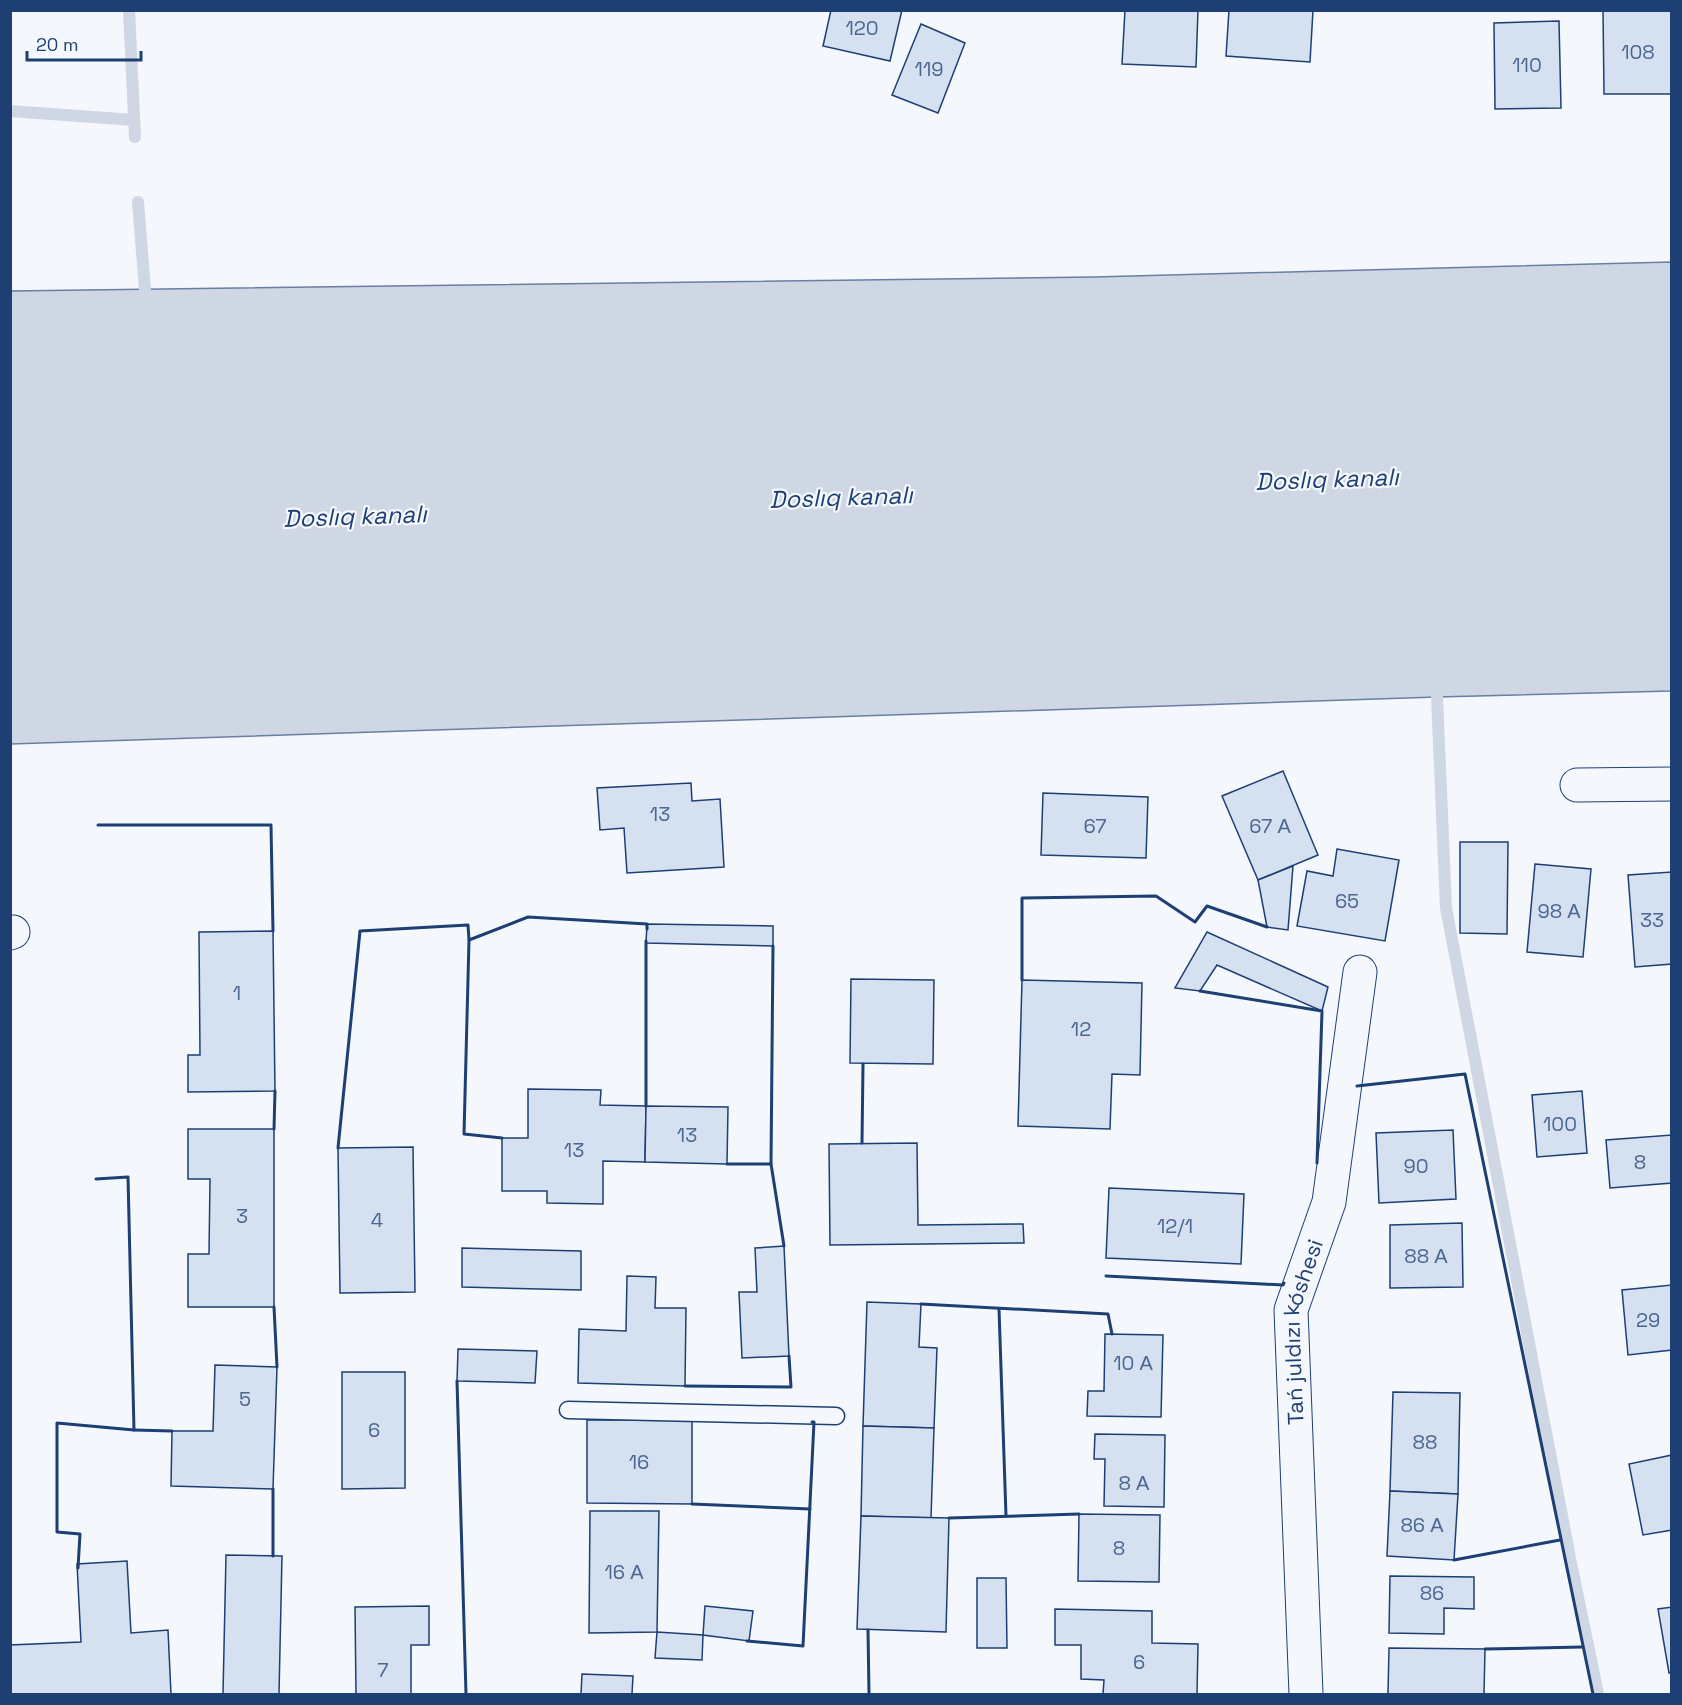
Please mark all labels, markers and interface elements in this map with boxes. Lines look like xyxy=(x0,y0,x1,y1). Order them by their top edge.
house number: 120 xyxy=(845,15,879,41)
scale bar xyxy=(27,24,141,62)
text: 20 m xyxy=(36,33,79,56)
house number: 108 xyxy=(1621,39,1655,65)
house number: 110 xyxy=(1512,52,1542,78)
house number: 119 xyxy=(915,56,943,82)
water label: Doslıq kanalı xyxy=(1255,461,1400,497)
water label: Doslıq kanalı xyxy=(769,479,914,515)
water label: Doslıq kanalı xyxy=(283,498,428,534)
house number: 13 xyxy=(650,801,670,827)
house number: 67 xyxy=(1083,813,1107,839)
house number: 67 А xyxy=(1249,813,1292,839)
house number: 65 xyxy=(1335,888,1359,914)
house number: 98 А xyxy=(1537,898,1581,924)
house number: 33 xyxy=(1640,907,1664,933)
house number: 1 xyxy=(233,980,241,1006)
house number: 12 xyxy=(1071,1016,1091,1042)
house number: 100 xyxy=(1543,1111,1577,1137)
house number: 13 xyxy=(677,1122,697,1148)
house number: 13 xyxy=(564,1137,584,1163)
house number: 8 xyxy=(1634,1149,1646,1175)
house number: 90 xyxy=(1403,1153,1429,1179)
house number: 3 xyxy=(236,1203,248,1229)
house number: 4 xyxy=(371,1207,383,1233)
house number: 12/1 xyxy=(1157,1213,1193,1239)
street label: Tań juldızı kóshesi xyxy=(1277,1235,1329,1425)
house number: 88 А xyxy=(1404,1243,1448,1269)
house number: 29 xyxy=(1636,1307,1660,1333)
house number: 10 А xyxy=(1113,1350,1153,1376)
house number: 5 xyxy=(239,1386,251,1412)
house number: 6 xyxy=(368,1417,380,1443)
house number: 88 xyxy=(1413,1429,1437,1455)
house number: 16 xyxy=(629,1449,649,1475)
house number: 8 А xyxy=(1119,1470,1150,1496)
house number: 86 А xyxy=(1400,1512,1444,1538)
house number: 8 xyxy=(1113,1535,1125,1561)
house number: 16 А xyxy=(604,1559,644,1585)
house number: 86 xyxy=(1420,1580,1444,1606)
house number: 6 xyxy=(1133,1649,1145,1675)
house number: 7 xyxy=(377,1657,389,1683)

